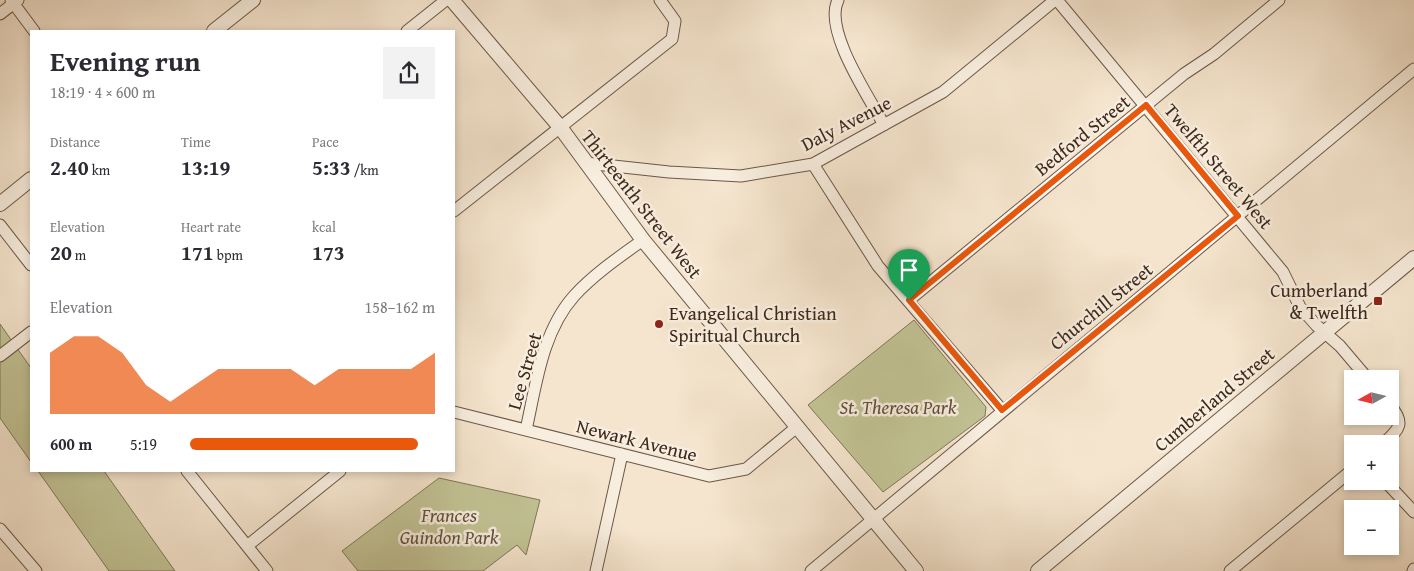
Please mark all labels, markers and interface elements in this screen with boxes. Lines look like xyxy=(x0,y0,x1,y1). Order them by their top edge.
text: Evening run xyxy=(50,40,201,81)
button: share xyxy=(383,47,435,99)
text: 18:19 · 4 × 600 m xyxy=(50,80,155,104)
street label: Daly Avenue xyxy=(796,88,896,158)
street label: Bedford Street xyxy=(1028,88,1136,182)
street label: Twelfth Street West xyxy=(1158,97,1280,235)
street label: Thirteenth Street West xyxy=(575,124,709,285)
text: Distance xyxy=(50,132,100,152)
text: Time xyxy=(181,132,211,152)
text: Pace xyxy=(312,132,339,152)
text: 2.40 xyxy=(50,152,89,183)
text: 13:19 xyxy=(181,152,230,183)
text: 5:33 xyxy=(312,152,351,183)
text: km xyxy=(89,160,110,180)
text: /km xyxy=(351,160,379,180)
text: Elevation xyxy=(50,217,105,237)
text: Heart rate xyxy=(181,217,241,237)
text: kcal xyxy=(312,217,336,237)
text: 20 xyxy=(50,237,72,268)
text: 171 xyxy=(181,237,214,268)
text: 173 xyxy=(312,237,345,268)
text: m xyxy=(72,245,86,265)
text: bpm xyxy=(214,245,243,265)
pin xyxy=(888,249,930,300)
street label: Churchill Street xyxy=(1043,255,1159,356)
icon: arrive xyxy=(895,256,923,284)
place label: Cumberland & Twelfth xyxy=(1270,276,1369,326)
text: Elevation xyxy=(50,295,113,319)
text: 158–162 m xyxy=(365,295,435,319)
marker: Cumberland & Twelfth xyxy=(1372,295,1384,307)
place label: Evangelical Christian Spiritual Church xyxy=(669,299,837,349)
marker: Evangelical Christian Spiritual Church xyxy=(653,318,665,330)
street label: Lee Street xyxy=(500,329,548,413)
street label: Cumberland Street xyxy=(1148,340,1281,458)
north arrow xyxy=(1344,370,1399,425)
map controls xyxy=(1344,370,1399,555)
park label: St. Theresa Park xyxy=(839,393,957,421)
street label: Newark Avenue xyxy=(574,411,700,469)
text: 600 m xyxy=(50,432,92,456)
text: 5:19 xyxy=(130,432,157,456)
button: + xyxy=(1344,435,1399,490)
button: − xyxy=(1344,500,1399,555)
park label: Frances Guindon Park xyxy=(400,501,499,551)

